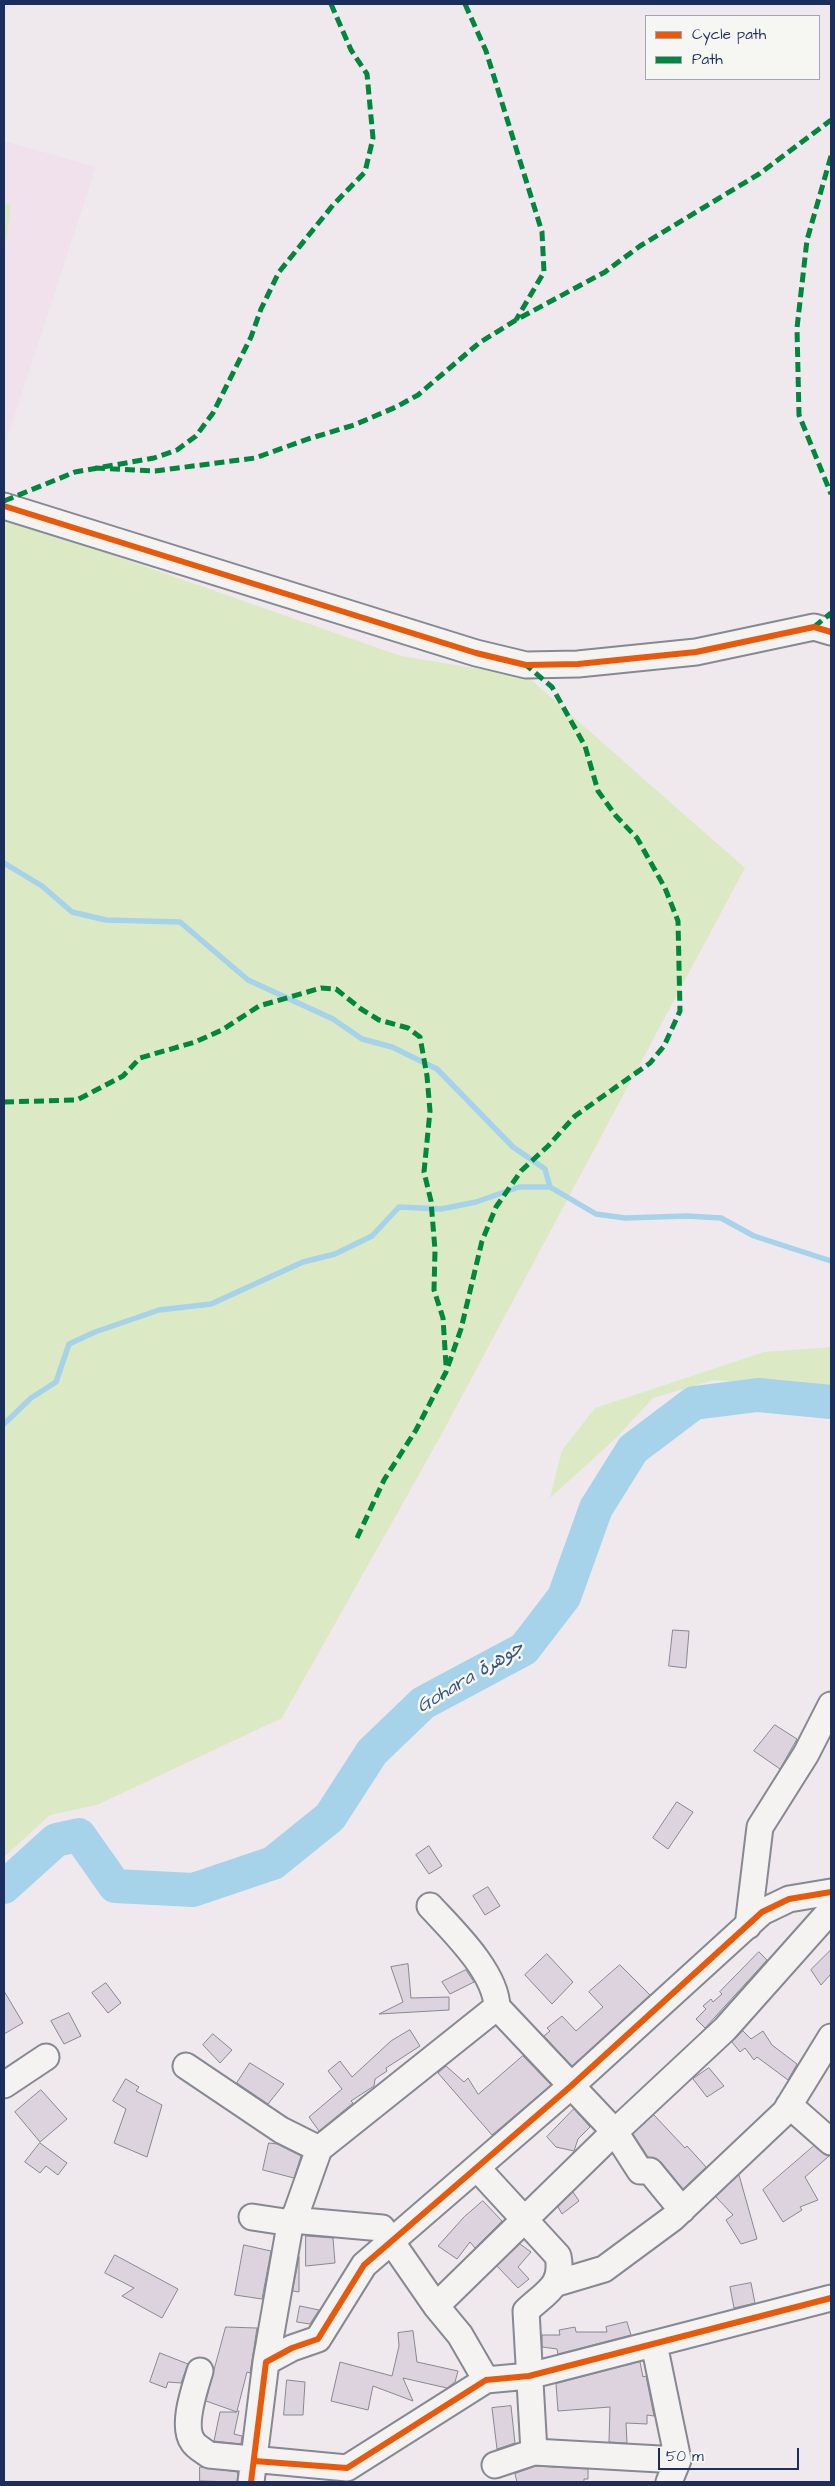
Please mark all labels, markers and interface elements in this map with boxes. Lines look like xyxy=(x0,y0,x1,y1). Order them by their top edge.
legend xyxy=(645,15,820,80)
text: Cycle path xyxy=(692,24,766,45)
text: Path xyxy=(692,49,723,70)
water label: Gohara جوهرة xyxy=(413,1637,529,1719)
scale bar xyxy=(660,2438,801,2470)
text: 50 m xyxy=(666,2446,704,2467)

